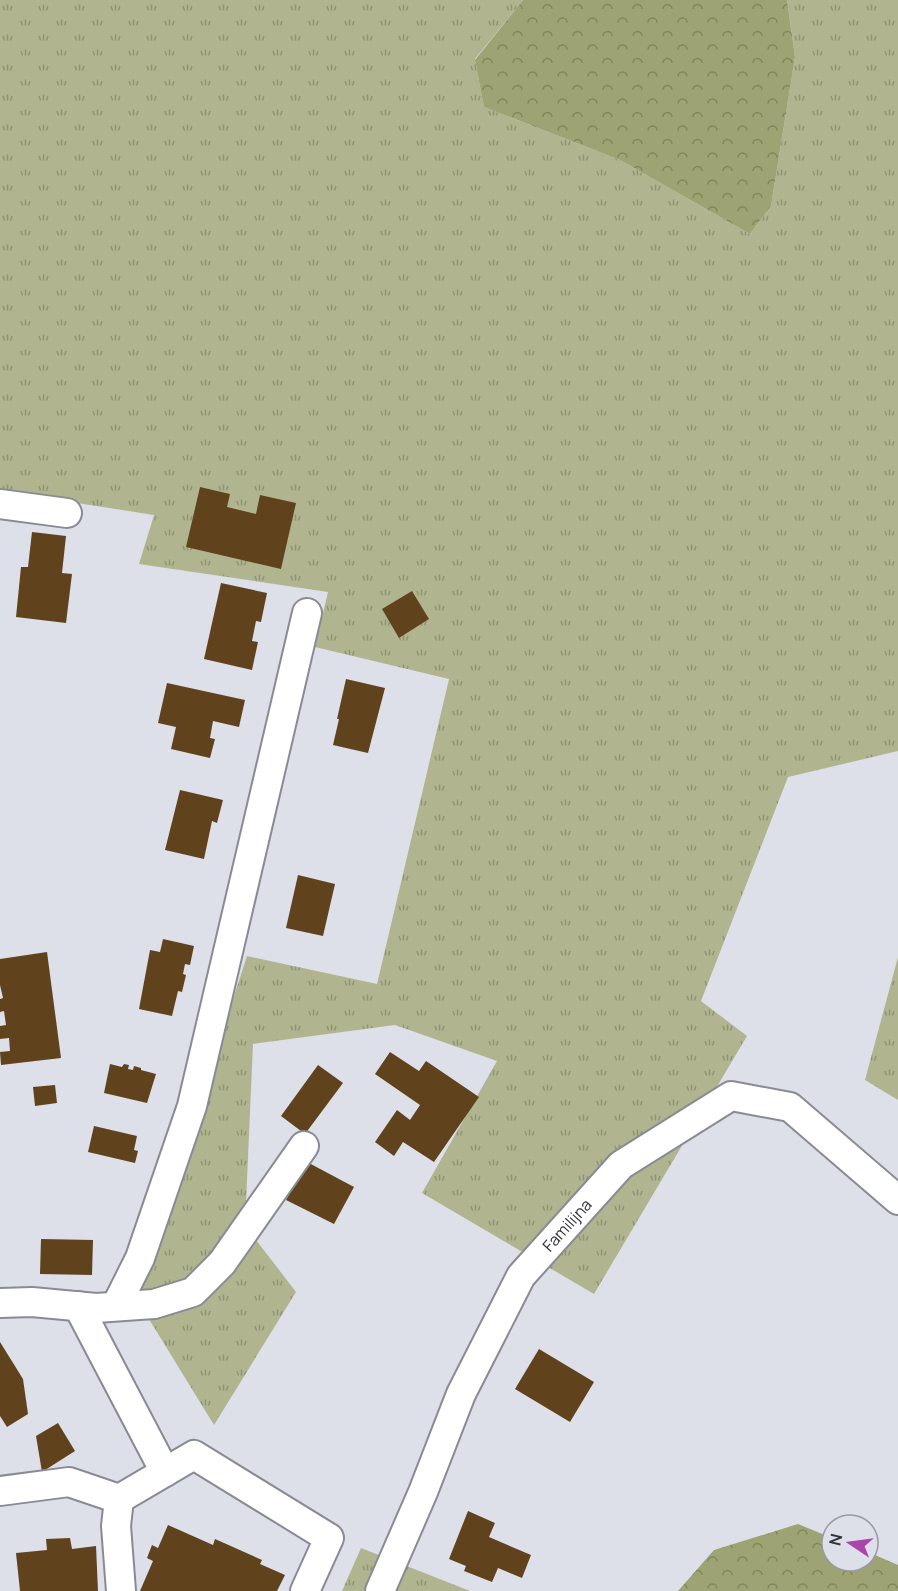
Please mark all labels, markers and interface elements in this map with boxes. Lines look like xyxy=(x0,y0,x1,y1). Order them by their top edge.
street label: Familijna xyxy=(537,1194,596,1256)
north arrow xyxy=(820,1513,880,1573)
text: N xyxy=(823,1532,847,1548)

